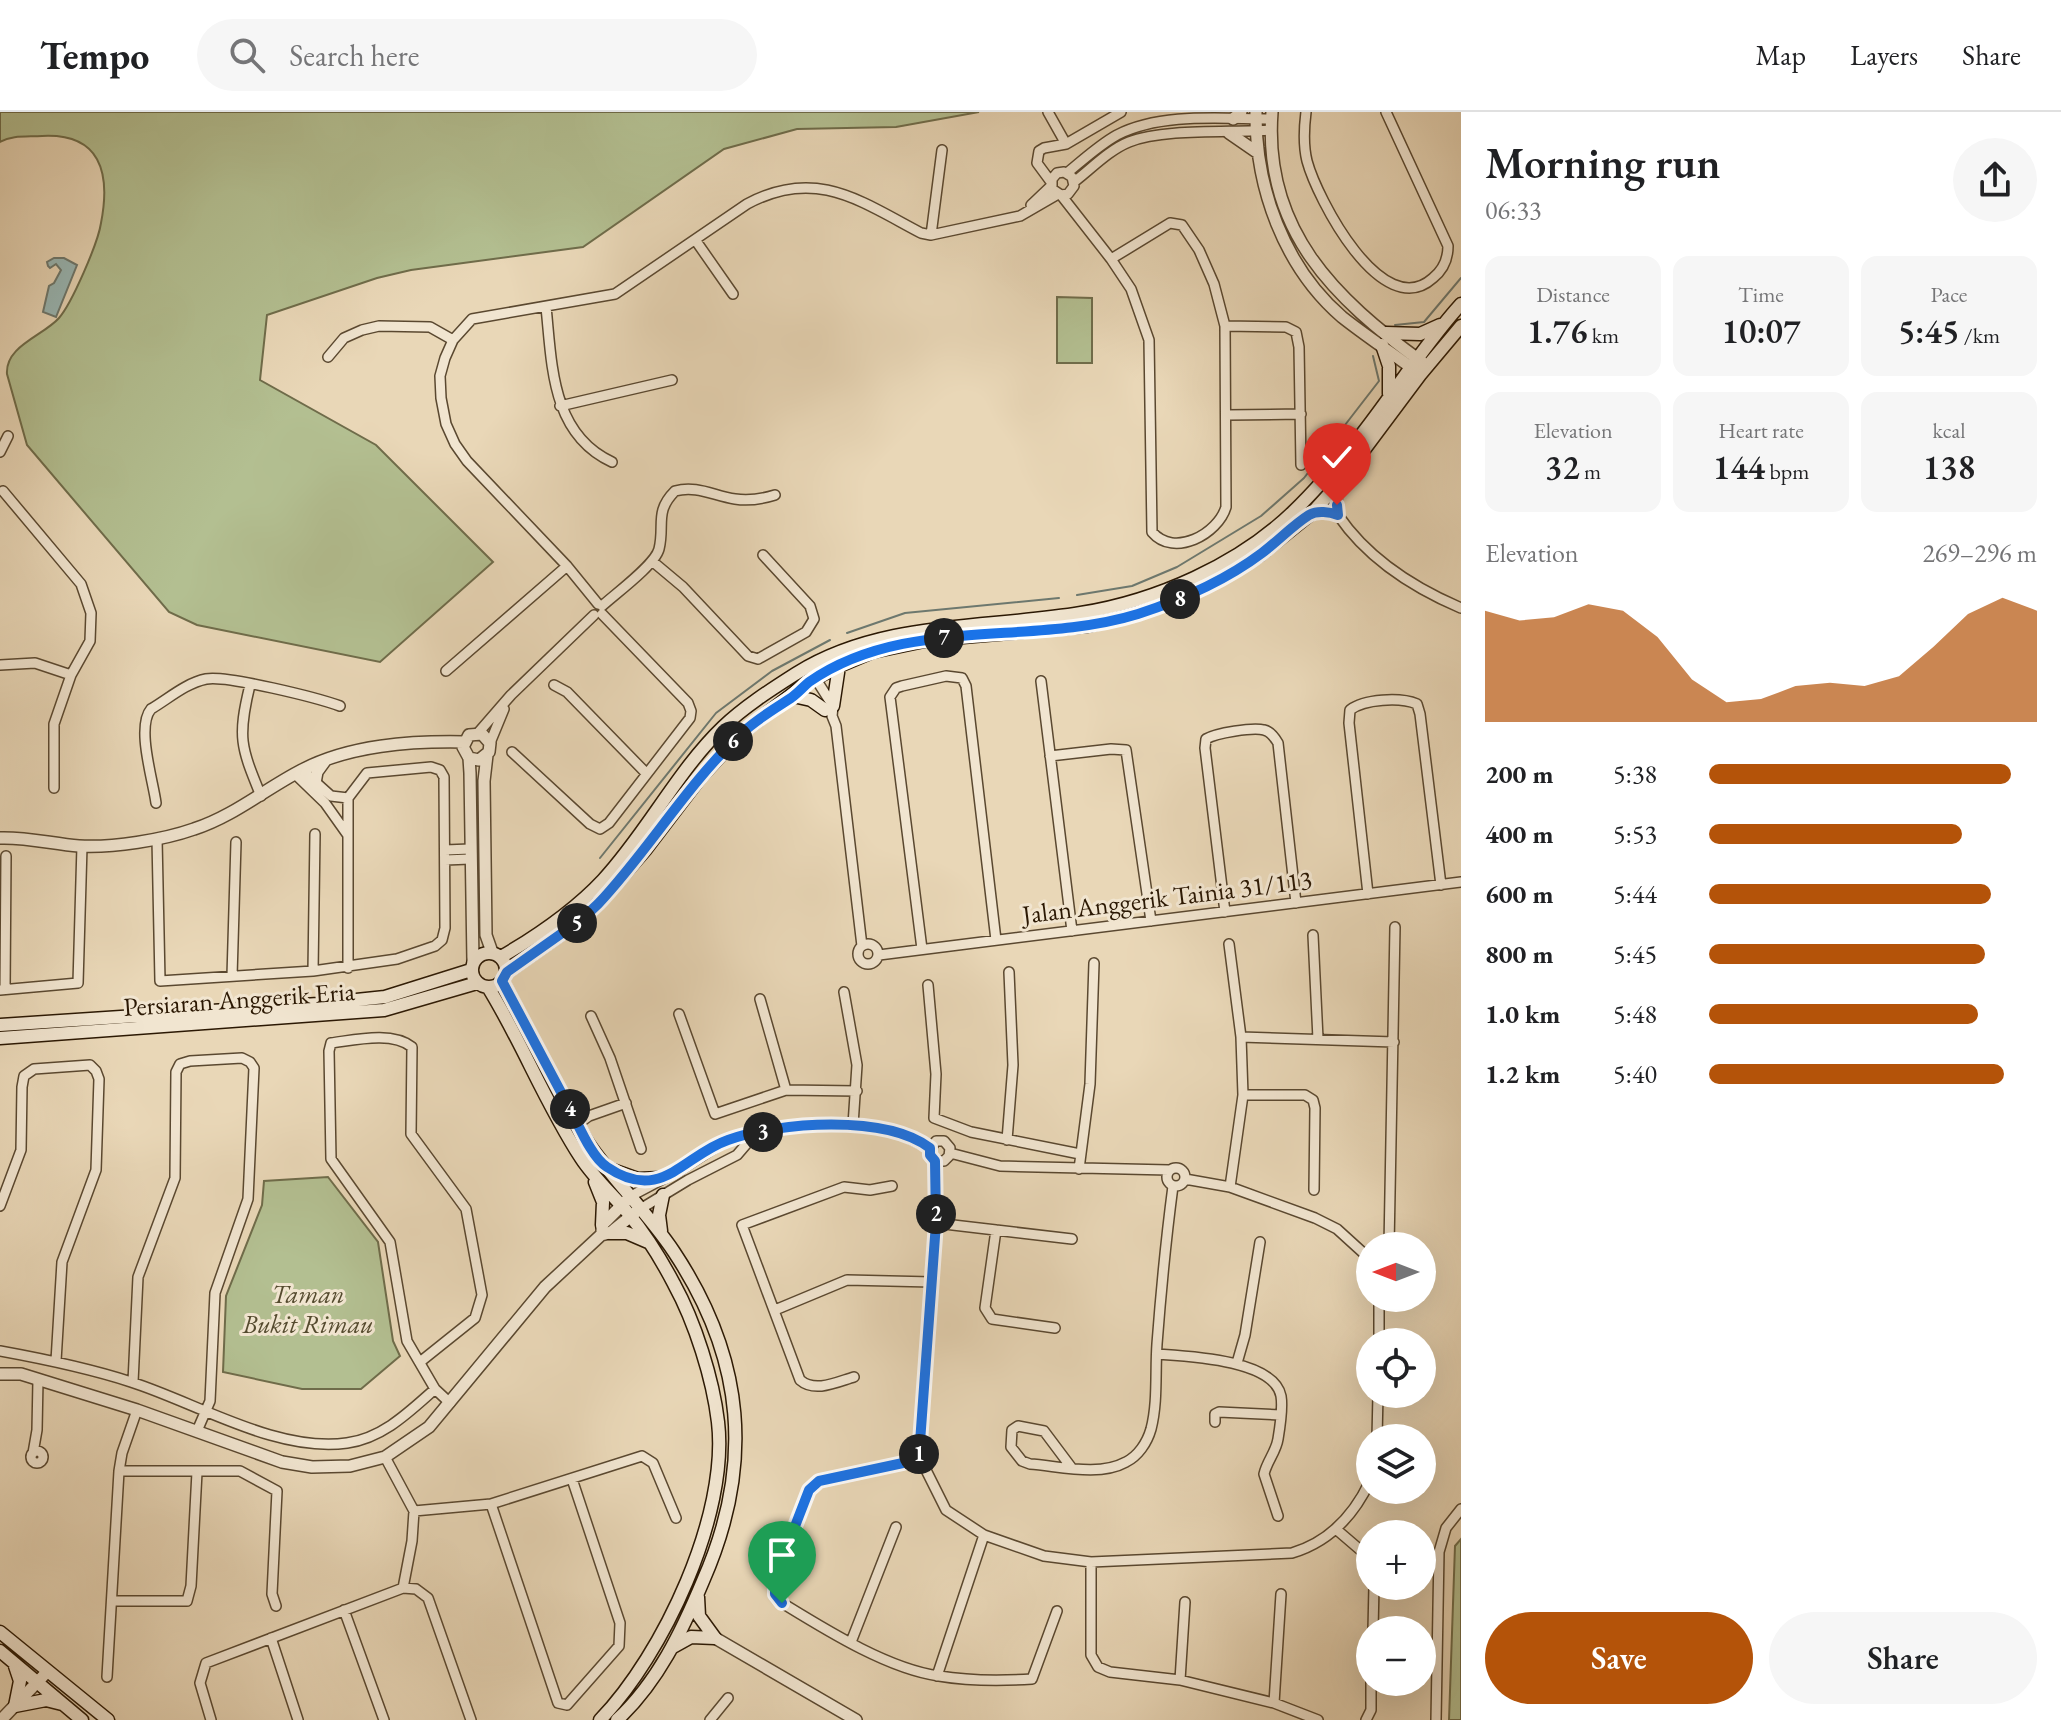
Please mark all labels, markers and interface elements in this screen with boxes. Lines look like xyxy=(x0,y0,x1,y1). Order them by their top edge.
search box xyxy=(197,19,757,91)
text: Tempo xyxy=(40,31,149,80)
icon: search xyxy=(225,33,269,77)
text: Search here xyxy=(289,36,419,75)
text: Map xyxy=(1756,37,1806,73)
text: Layers xyxy=(1850,37,1918,73)
text: Share xyxy=(1962,37,2021,73)
text: Morning run xyxy=(1485,134,1721,191)
button: share xyxy=(1953,138,2037,222)
text: 06:33 xyxy=(1485,193,1541,227)
text: Distance xyxy=(1536,280,1610,309)
text: Time xyxy=(1738,280,1784,309)
text: Pace xyxy=(1931,280,1967,309)
text: 1.76 xyxy=(1527,309,1587,353)
text: 10:07 xyxy=(1722,309,1800,353)
text: 5:45 xyxy=(1898,309,1959,353)
text: km xyxy=(1587,321,1619,350)
text: /km xyxy=(1959,321,2000,350)
text: Elevation xyxy=(1533,416,1613,445)
text: Heart rate xyxy=(1718,416,1804,445)
text: kcal xyxy=(1932,416,1966,445)
pin xyxy=(1303,423,1371,505)
icon: check xyxy=(1315,435,1359,479)
text: 32 xyxy=(1545,445,1580,489)
text: 144 xyxy=(1713,445,1765,489)
text: 138 xyxy=(1923,445,1975,489)
text: m xyxy=(1580,457,1601,486)
text: bpm xyxy=(1765,457,1809,486)
text: Elevation xyxy=(1485,536,1579,570)
text: 269–296 m xyxy=(1922,536,2037,570)
pin: 8 xyxy=(1160,579,1200,619)
text: 8 xyxy=(1174,584,1186,613)
pin: 7 xyxy=(924,618,964,658)
text: 7 xyxy=(938,623,950,652)
pin: 6 xyxy=(713,721,753,761)
text: 6 xyxy=(727,726,739,755)
text: 200 m xyxy=(1485,757,1553,791)
text: 5:38 xyxy=(1613,757,1657,791)
text: 400 m xyxy=(1485,817,1553,851)
text: 5:53 xyxy=(1613,817,1657,851)
street label: Jalan Anggerik Tainia 31/113 xyxy=(1018,862,1314,932)
text: 600 m xyxy=(1485,877,1553,911)
text: 5:44 xyxy=(1613,877,1657,911)
pin: 5 xyxy=(557,903,597,943)
text: 5 xyxy=(571,908,583,937)
text: 800 m xyxy=(1485,937,1553,971)
text: 5:45 xyxy=(1613,937,1657,971)
street label: Persiaran Anggerik Eria xyxy=(122,974,357,1024)
text: 1.0 km xyxy=(1485,997,1560,1031)
text: 5:48 xyxy=(1613,997,1657,1031)
text: 1.2 km xyxy=(1485,1057,1560,1091)
text: 5:40 xyxy=(1613,1057,1657,1091)
pin: 4 xyxy=(550,1089,590,1129)
text: 4 xyxy=(564,1094,576,1123)
pin: 3 xyxy=(743,1112,783,1152)
text: 3 xyxy=(757,1117,769,1146)
pin: 2 xyxy=(916,1194,956,1234)
text: 2 xyxy=(930,1199,942,1228)
north arrow xyxy=(1356,1232,1436,1312)
map controls xyxy=(1356,1232,1436,1696)
park label: Taman Bukit Rimau xyxy=(242,1277,373,1341)
button: locate xyxy=(1356,1328,1436,1408)
button: layers xyxy=(1356,1424,1436,1504)
pin: 1 xyxy=(899,1434,939,1474)
text: 1 xyxy=(913,1439,925,1468)
button: + xyxy=(1356,1520,1436,1600)
pin xyxy=(748,1521,816,1603)
icon: arrive xyxy=(760,1533,804,1577)
button: Save xyxy=(1485,1612,1753,1704)
button: Share xyxy=(1769,1612,2037,1704)
button: − xyxy=(1356,1616,1436,1696)

